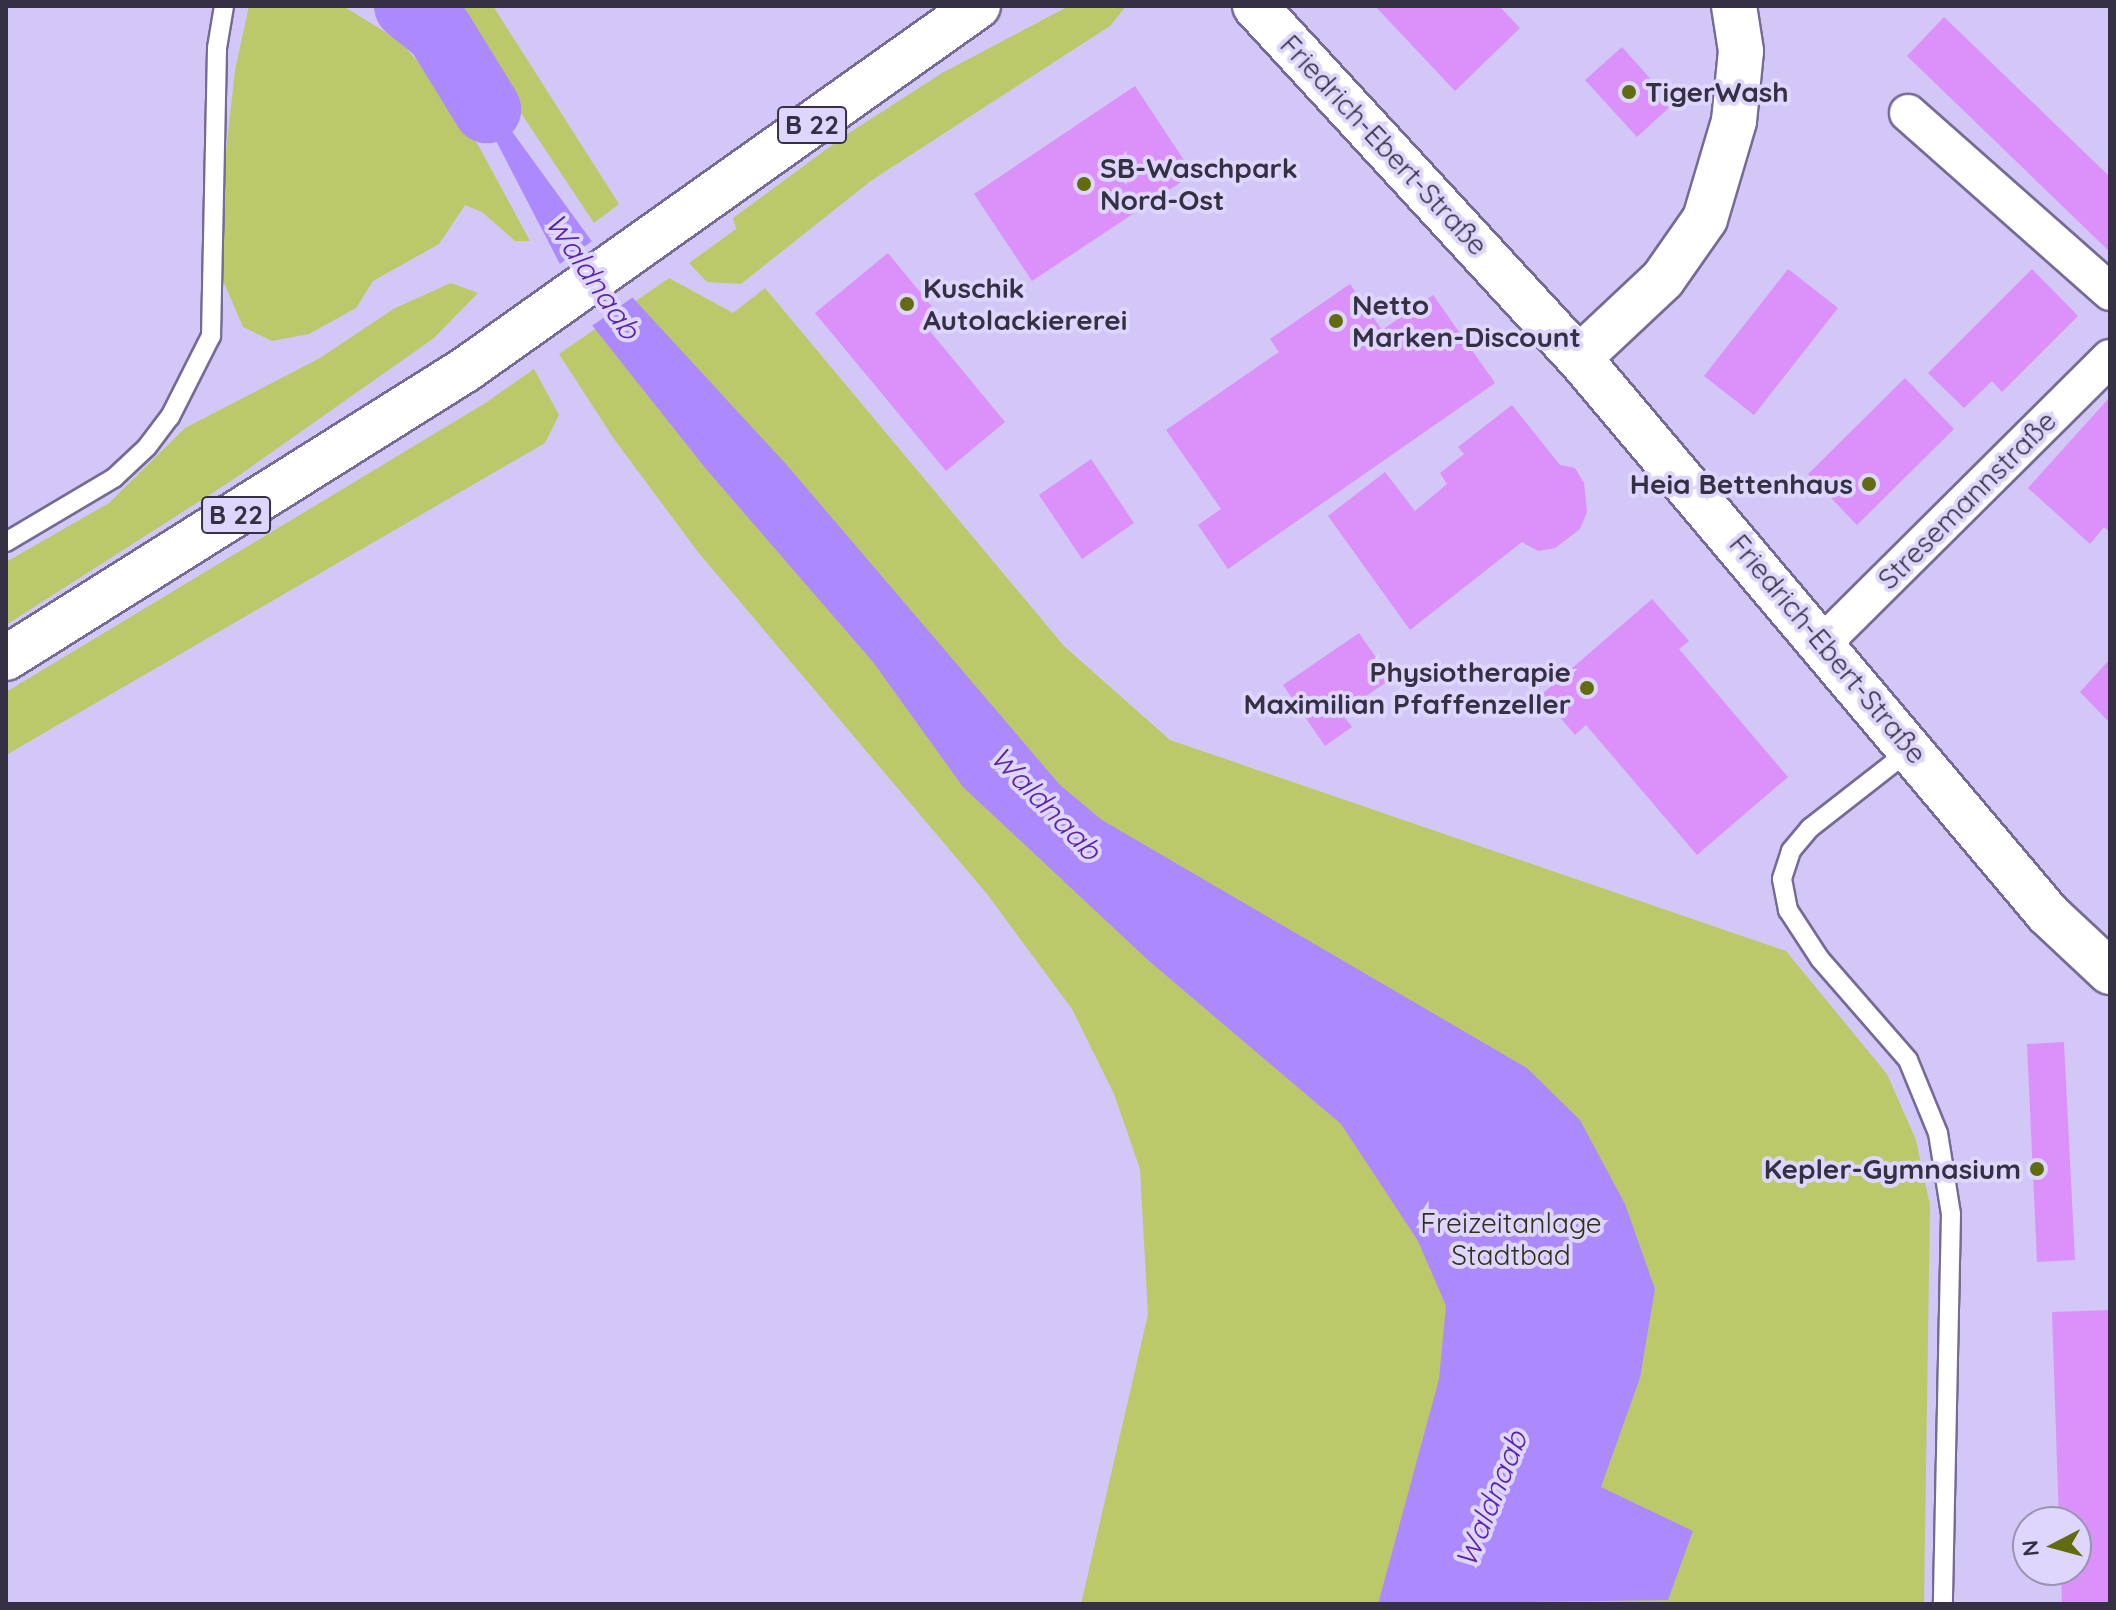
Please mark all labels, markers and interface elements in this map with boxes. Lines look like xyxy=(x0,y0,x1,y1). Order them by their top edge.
street label: Friedrich-Ebert-Straße xyxy=(1273,28,1495,262)
place label: TigerWash xyxy=(1645,75,1789,109)
marker: TigerWash xyxy=(1620,83,1638,101)
road number: B 22 xyxy=(776,103,848,147)
place label: SB-Waschpark Nord-Ost xyxy=(1100,151,1298,217)
marker: SB-Waschpark Nord-Ost xyxy=(1075,175,1093,193)
water label: Waldnaab xyxy=(538,206,648,346)
place label: Kuschik Autolackiererei xyxy=(923,271,1127,337)
place label: Netto Marken-Discount xyxy=(1352,288,1581,354)
marker: Kuschik Autolackiererei xyxy=(898,295,916,313)
marker: Netto Marken-Discount xyxy=(1327,312,1345,330)
street label: Stresemannstraße xyxy=(1871,404,2063,596)
place label: Heia Bettenhaus xyxy=(1630,467,1853,501)
marker: Heia Bettenhaus xyxy=(1860,475,1878,493)
road number: B 22 xyxy=(200,493,272,537)
street label: Friedrich-Ebert-Straße xyxy=(1722,528,1934,770)
place label: Physiotherapie Maximilian Pfaffenzeller xyxy=(1244,655,1571,721)
marker: Physiotherapie Maximilian Pfaffenzeller xyxy=(1578,679,1596,697)
water label: Waldnaab xyxy=(983,739,1109,867)
place label: Kepler-Gymnasium xyxy=(1764,1152,2021,1186)
marker: Kepler-Gymnasium xyxy=(2028,1160,2046,1178)
park label: Freizeitanlage Stadtbad xyxy=(1420,1206,1602,1272)
water label: Waldnaab xyxy=(1447,1426,1535,1572)
north arrow xyxy=(2012,1506,2092,1586)
text: N xyxy=(2015,1539,2045,1558)

